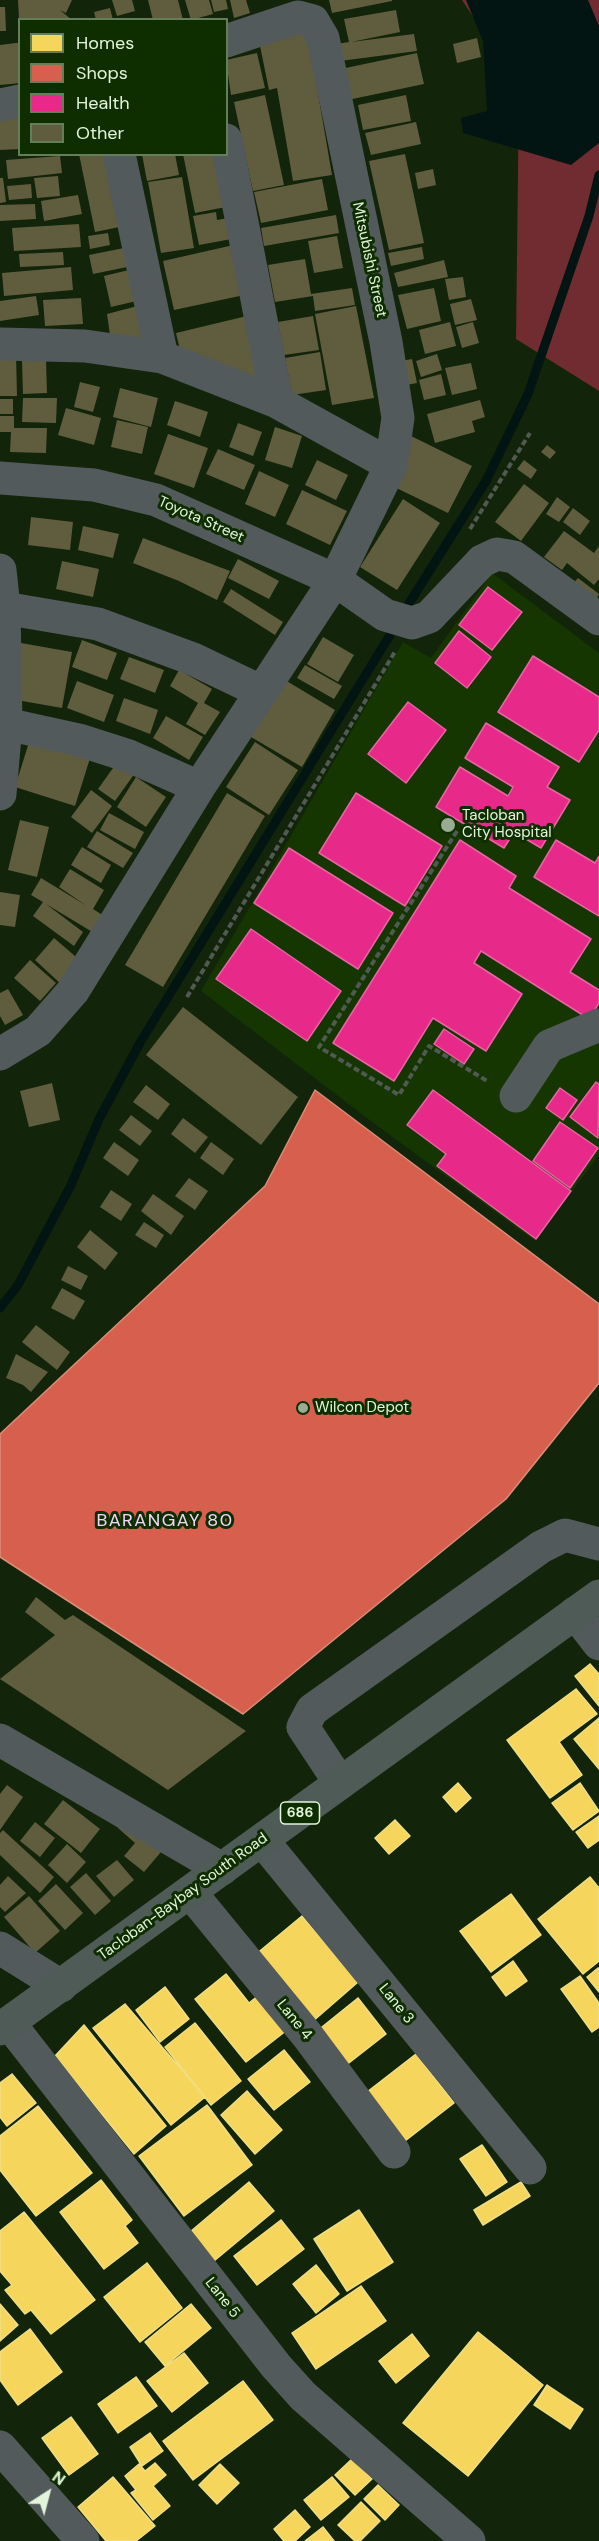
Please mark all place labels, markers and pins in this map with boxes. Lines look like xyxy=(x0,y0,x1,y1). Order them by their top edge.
place label: Tacloban City Hospital xyxy=(462,807,552,842)
marker: Tacloban City Hospital xyxy=(439,816,457,834)
place label: Wilcon Depot xyxy=(315,1399,409,1417)
marker: Wilcon Depot xyxy=(296,1401,310,1415)

